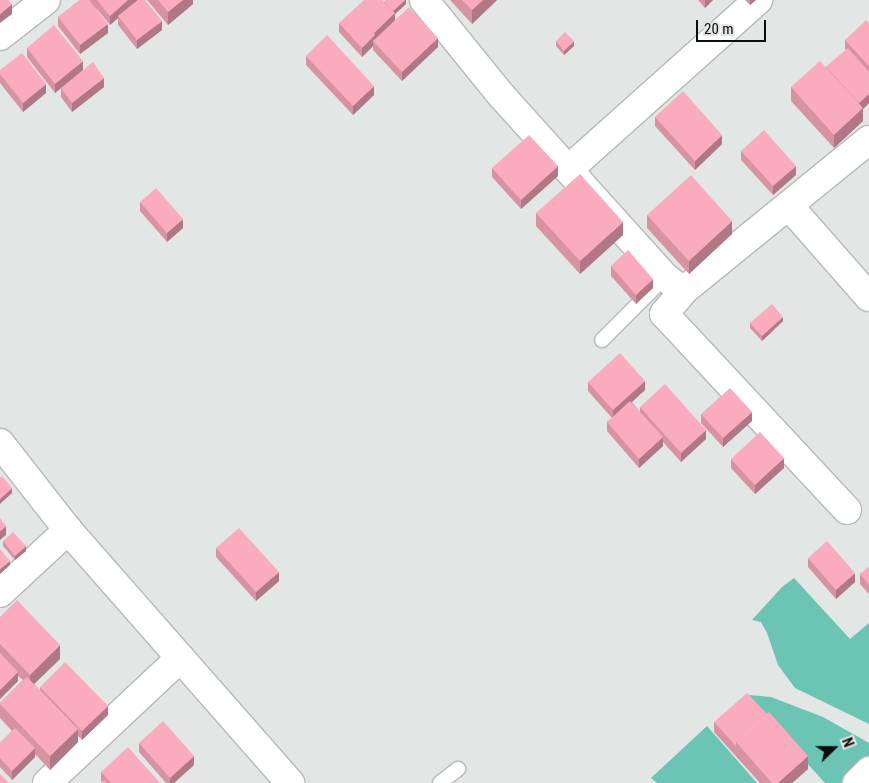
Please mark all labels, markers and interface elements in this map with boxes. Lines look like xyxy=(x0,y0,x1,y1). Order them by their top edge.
scale bar xyxy=(699,10,769,42)
text: 20 m xyxy=(704,20,734,38)
north arrow xyxy=(809,723,859,773)
text: N xyxy=(839,735,857,749)

